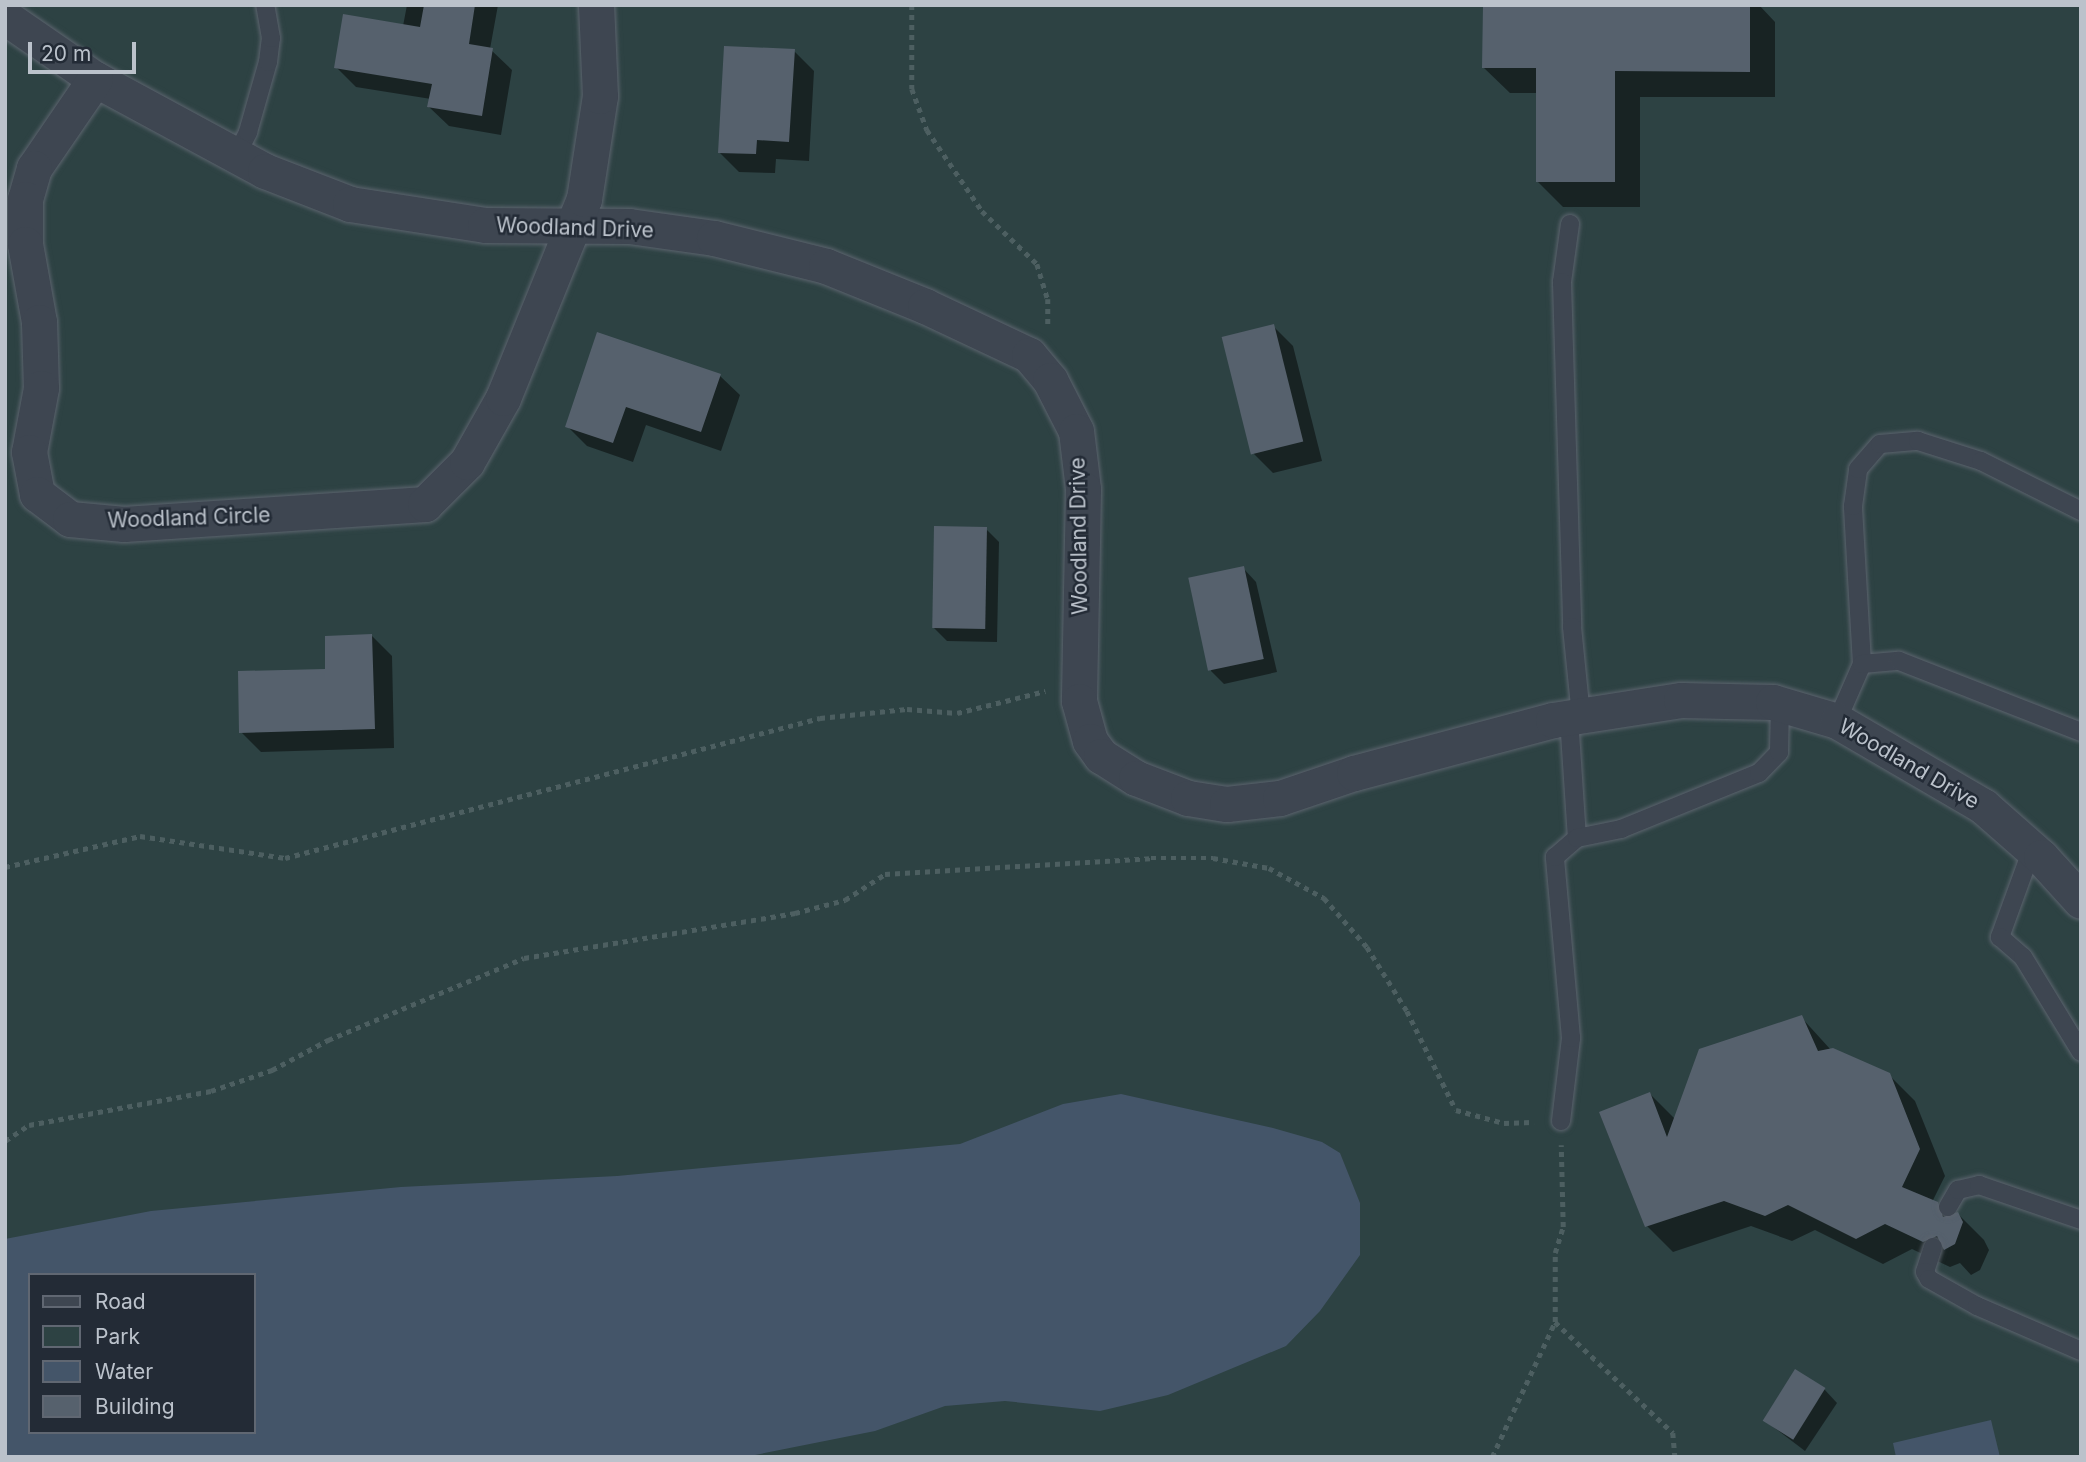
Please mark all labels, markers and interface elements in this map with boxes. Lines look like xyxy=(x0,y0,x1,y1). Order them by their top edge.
scale bar xyxy=(32,28,140,72)
text: 20 m xyxy=(41,41,91,66)
street label: Woodland Drive xyxy=(496,213,654,243)
street label: Woodland Drive xyxy=(1065,457,1093,615)
street label: Woodland Circle xyxy=(107,503,271,533)
street label: Woodland Drive xyxy=(1834,714,1984,814)
legend xyxy=(28,1273,256,1434)
text: Road xyxy=(95,1289,146,1314)
text: Park xyxy=(95,1324,140,1349)
text: Water xyxy=(95,1359,153,1384)
text: Building xyxy=(95,1394,175,1419)

